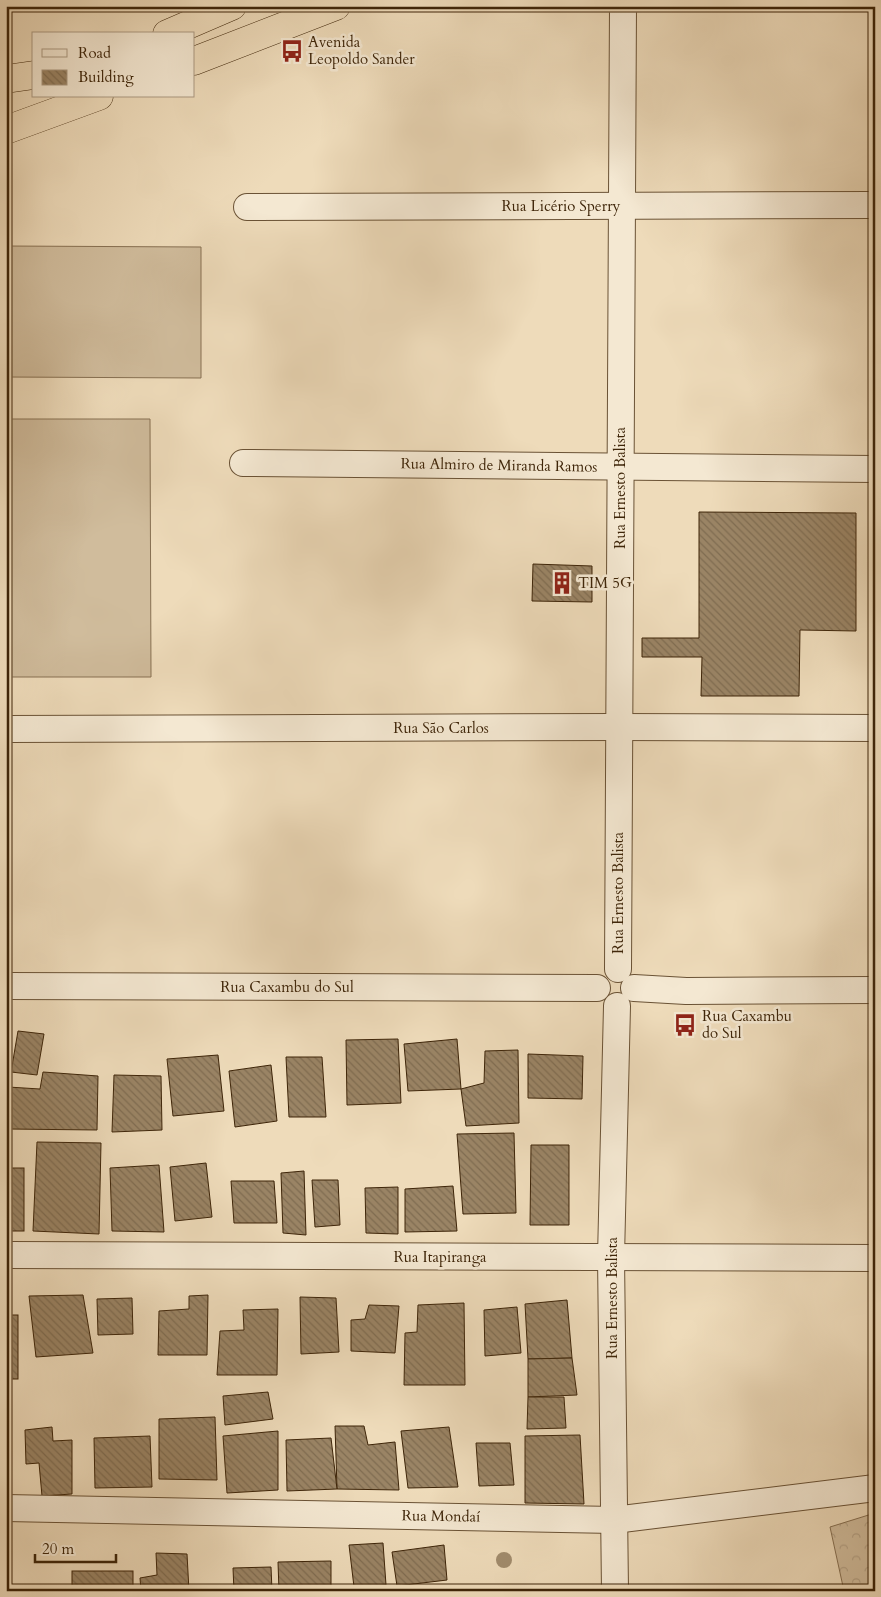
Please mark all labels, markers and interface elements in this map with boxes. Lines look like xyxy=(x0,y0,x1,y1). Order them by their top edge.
legend xyxy=(32,32,195,98)
place label: Avenida Leopoldo Sander xyxy=(308,32,415,69)
bus stop icon: Avenida Leopoldo Sander xyxy=(279,38,305,64)
text: Road xyxy=(78,43,111,63)
text: Building xyxy=(78,67,134,87)
street label: Rua Licério Sperry xyxy=(501,196,621,216)
street label: Rua Ernesto Balista xyxy=(610,426,630,549)
street label: Rua Almiro de Miranda Ramos xyxy=(400,453,598,477)
building icon: TIM 5G xyxy=(549,570,575,596)
place label: TIM 5G xyxy=(578,573,632,593)
street label: Rua São Carlos xyxy=(393,718,489,738)
street label: Rua Ernesto Balista xyxy=(608,831,628,954)
street label: Rua Caxambu do Sul xyxy=(220,977,354,997)
place label: Rua Caxambu do Sul xyxy=(702,1006,792,1043)
bus stop icon: Rua Caxambu do Sul xyxy=(672,1012,698,1038)
street label: Rua Ernesto Balista xyxy=(602,1236,622,1359)
street label: Rua Itapiranga xyxy=(393,1247,487,1267)
street label: Rua Mondaí xyxy=(402,1505,480,1527)
scale bar xyxy=(35,1532,116,1564)
text: 20 m xyxy=(42,1539,74,1559)

